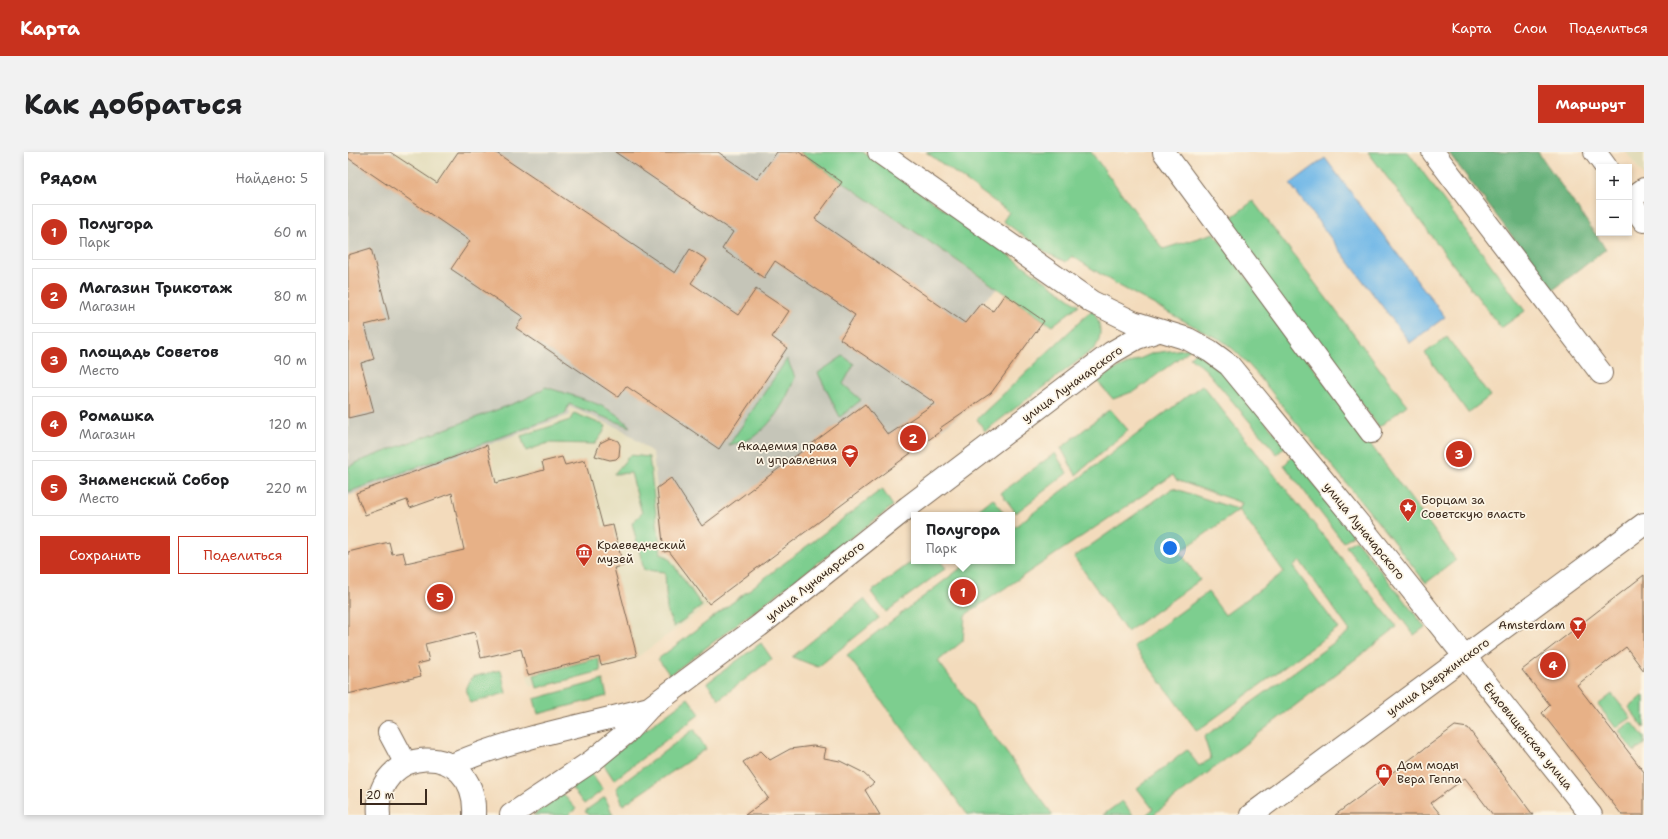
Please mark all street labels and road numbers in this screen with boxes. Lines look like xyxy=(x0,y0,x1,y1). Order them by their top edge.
street label: улица Луначарского xyxy=(1018,342,1126,426)
street label: улица Луначарского xyxy=(1320,479,1408,583)
street label: улица Луначарского xyxy=(762,537,868,625)
street label: улица Дзержинского xyxy=(1383,634,1493,720)
street label: Ендовищенская улица xyxy=(1480,679,1577,793)

